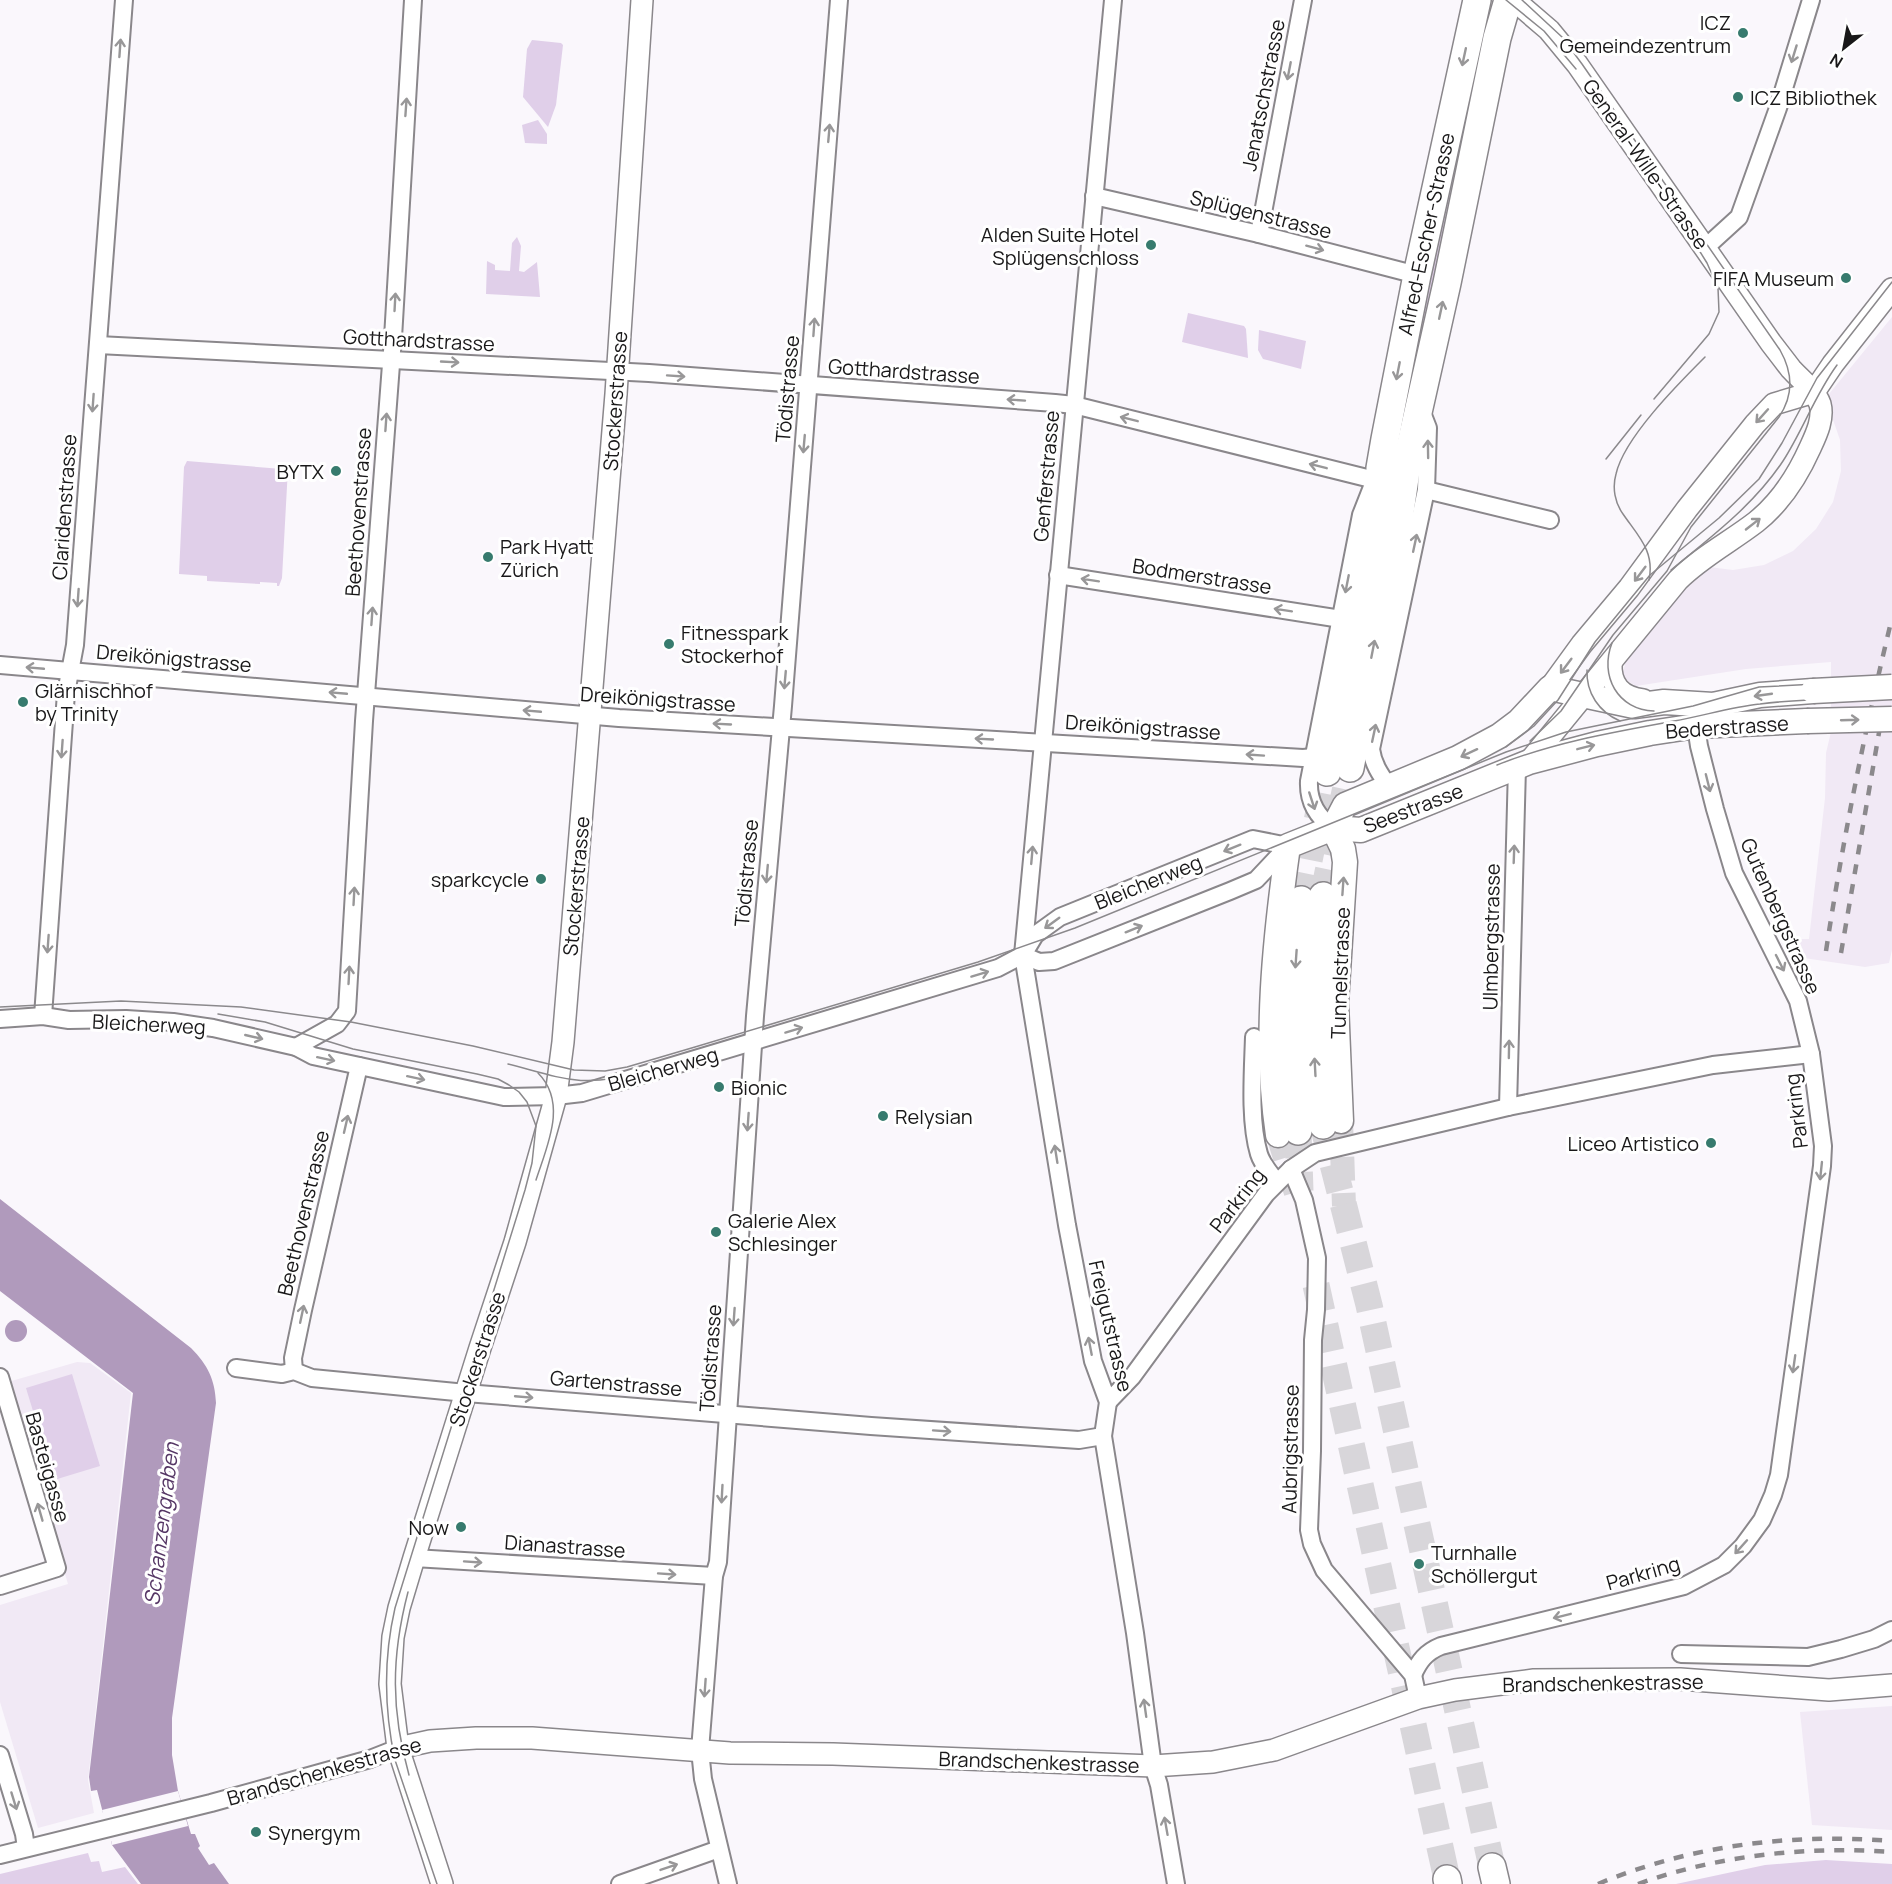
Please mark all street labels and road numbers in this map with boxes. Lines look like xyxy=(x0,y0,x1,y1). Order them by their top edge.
street label: Jenatschstrasse xyxy=(1235,17,1291,173)
street label: General-Wille-Strasse xyxy=(1577,73,1715,255)
street label: Alfred-Escher-Strasse xyxy=(1391,130,1461,338)
street label: Splügenstrasse xyxy=(1187,183,1335,245)
street label: Gotthardstrasse xyxy=(343,323,495,357)
street label: Stockerstrasse xyxy=(597,330,633,472)
street label: Tödistrasse xyxy=(769,334,805,444)
street label: Gotthardstrasse xyxy=(827,352,981,390)
street label: Genferstrasse xyxy=(1027,409,1065,543)
street label: Beethovenstrasse xyxy=(339,427,377,597)
street label: Claridenstrasse xyxy=(45,433,83,581)
street label: Bodmerstrasse xyxy=(1131,552,1273,600)
street label: Dreikönigstrasse xyxy=(95,638,253,678)
street label: Dreikönigstrasse xyxy=(579,680,737,718)
street label: Dreikönigstrasse xyxy=(1064,708,1222,746)
street label: Bederstrasse xyxy=(1664,709,1790,745)
street label: Seestrasse xyxy=(1359,777,1467,839)
street label: Stockerstrasse xyxy=(556,815,596,957)
street label: Tödistrasse xyxy=(728,818,764,928)
street label: Gutenbergstrasse xyxy=(1734,834,1828,998)
street label: Bleicherweg xyxy=(1090,848,1206,916)
street label: Ulmbergstrasse xyxy=(1476,863,1506,1011)
street label: Tunnelstrasse xyxy=(1324,907,1356,1039)
street label: Bleicherweg xyxy=(92,1008,206,1040)
street label: Bleicherweg xyxy=(605,1040,721,1098)
street label: Parkring xyxy=(1778,1072,1814,1150)
street label: Beethovenstrasse xyxy=(271,1128,335,1298)
street label: Parkring xyxy=(1203,1162,1271,1238)
street label: Freigutstrasse xyxy=(1083,1258,1139,1394)
street label: Stockerstrasse xyxy=(443,1288,511,1430)
street label: Tödistrasse xyxy=(693,1303,727,1413)
street label: Gartenstrasse xyxy=(549,1364,683,1402)
street label: Aubrigstrasse xyxy=(1275,1384,1305,1514)
street label: Basteigasse xyxy=(19,1409,77,1525)
street label: Dianastrasse xyxy=(504,1528,626,1564)
street label: Parkring xyxy=(1603,1550,1683,1596)
street label: Brandschenkestrasse xyxy=(1502,1668,1704,1698)
street label: Brandschenkestrasse xyxy=(224,1730,424,1812)
street label: Brandschenkestrasse xyxy=(938,1745,1140,1779)

